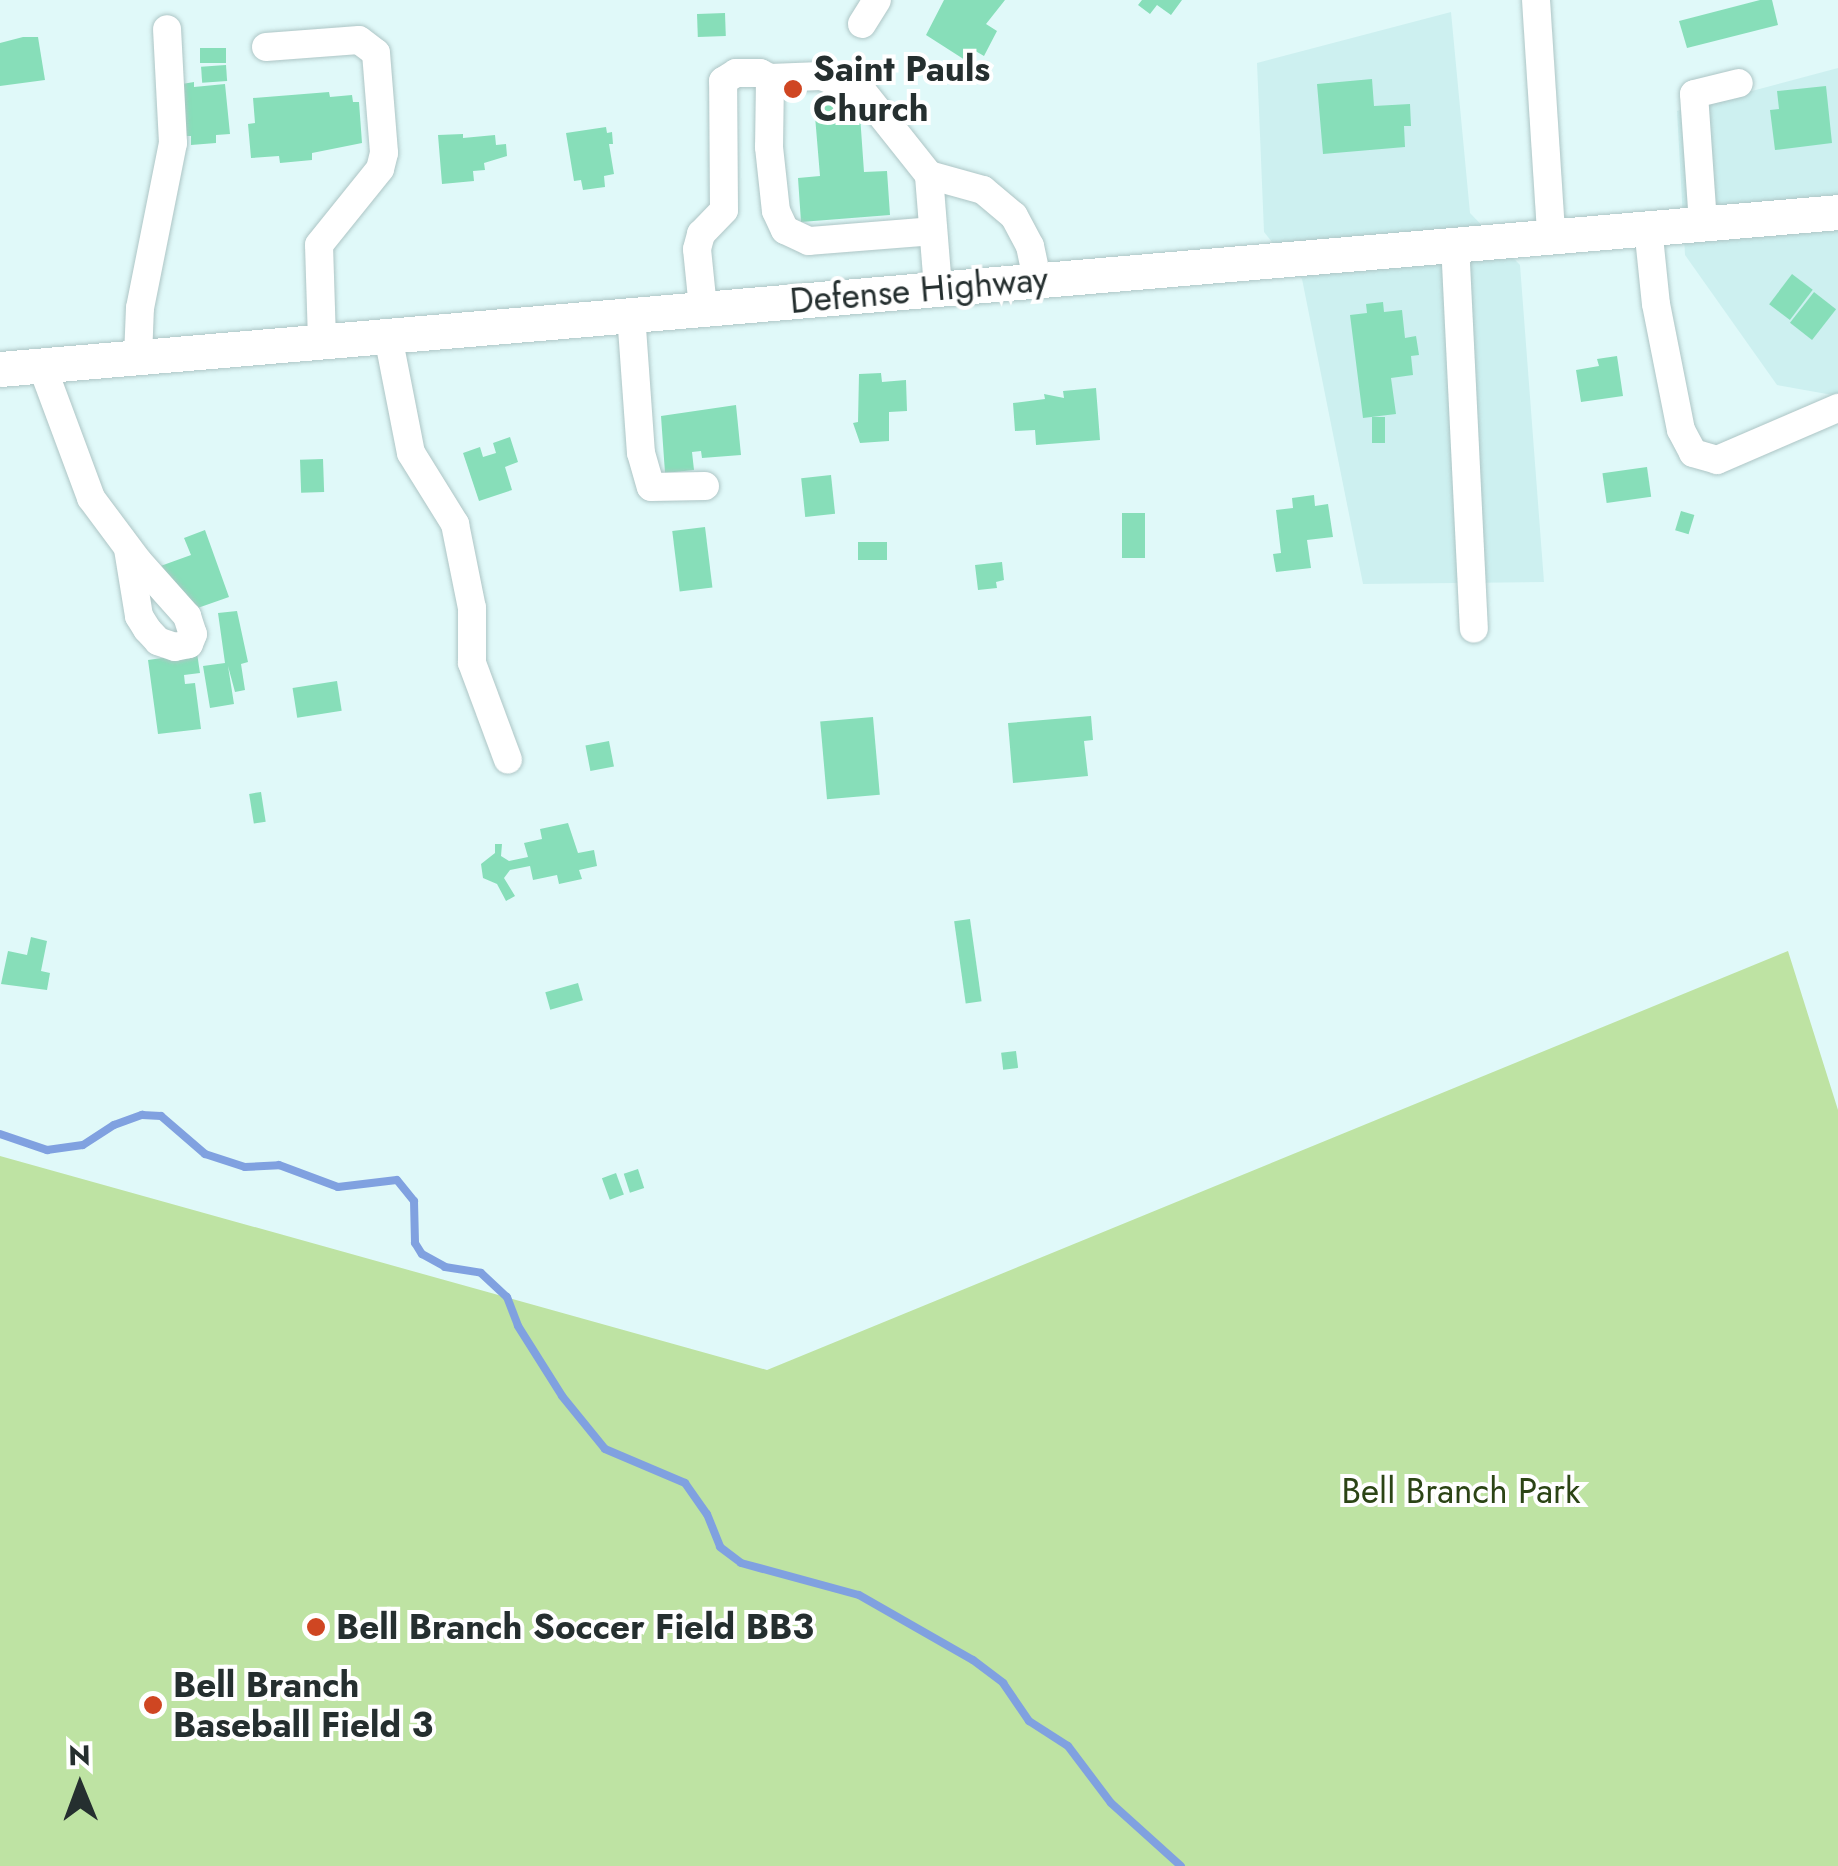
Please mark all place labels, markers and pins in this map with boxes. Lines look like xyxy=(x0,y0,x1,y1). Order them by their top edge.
place label: Saint Pauls Church xyxy=(813,48,990,130)
marker: Saint Pauls Church xyxy=(782,78,804,100)
place label: Bell Branch Soccer Field BB3 xyxy=(336,1606,814,1648)
marker: Bell Branch Soccer Field BB3 xyxy=(305,1616,327,1638)
place label: Bell Branch Baseball Field 3 xyxy=(173,1664,433,1746)
marker: Bell Branch Baseball Field 3 xyxy=(142,1694,164,1716)

